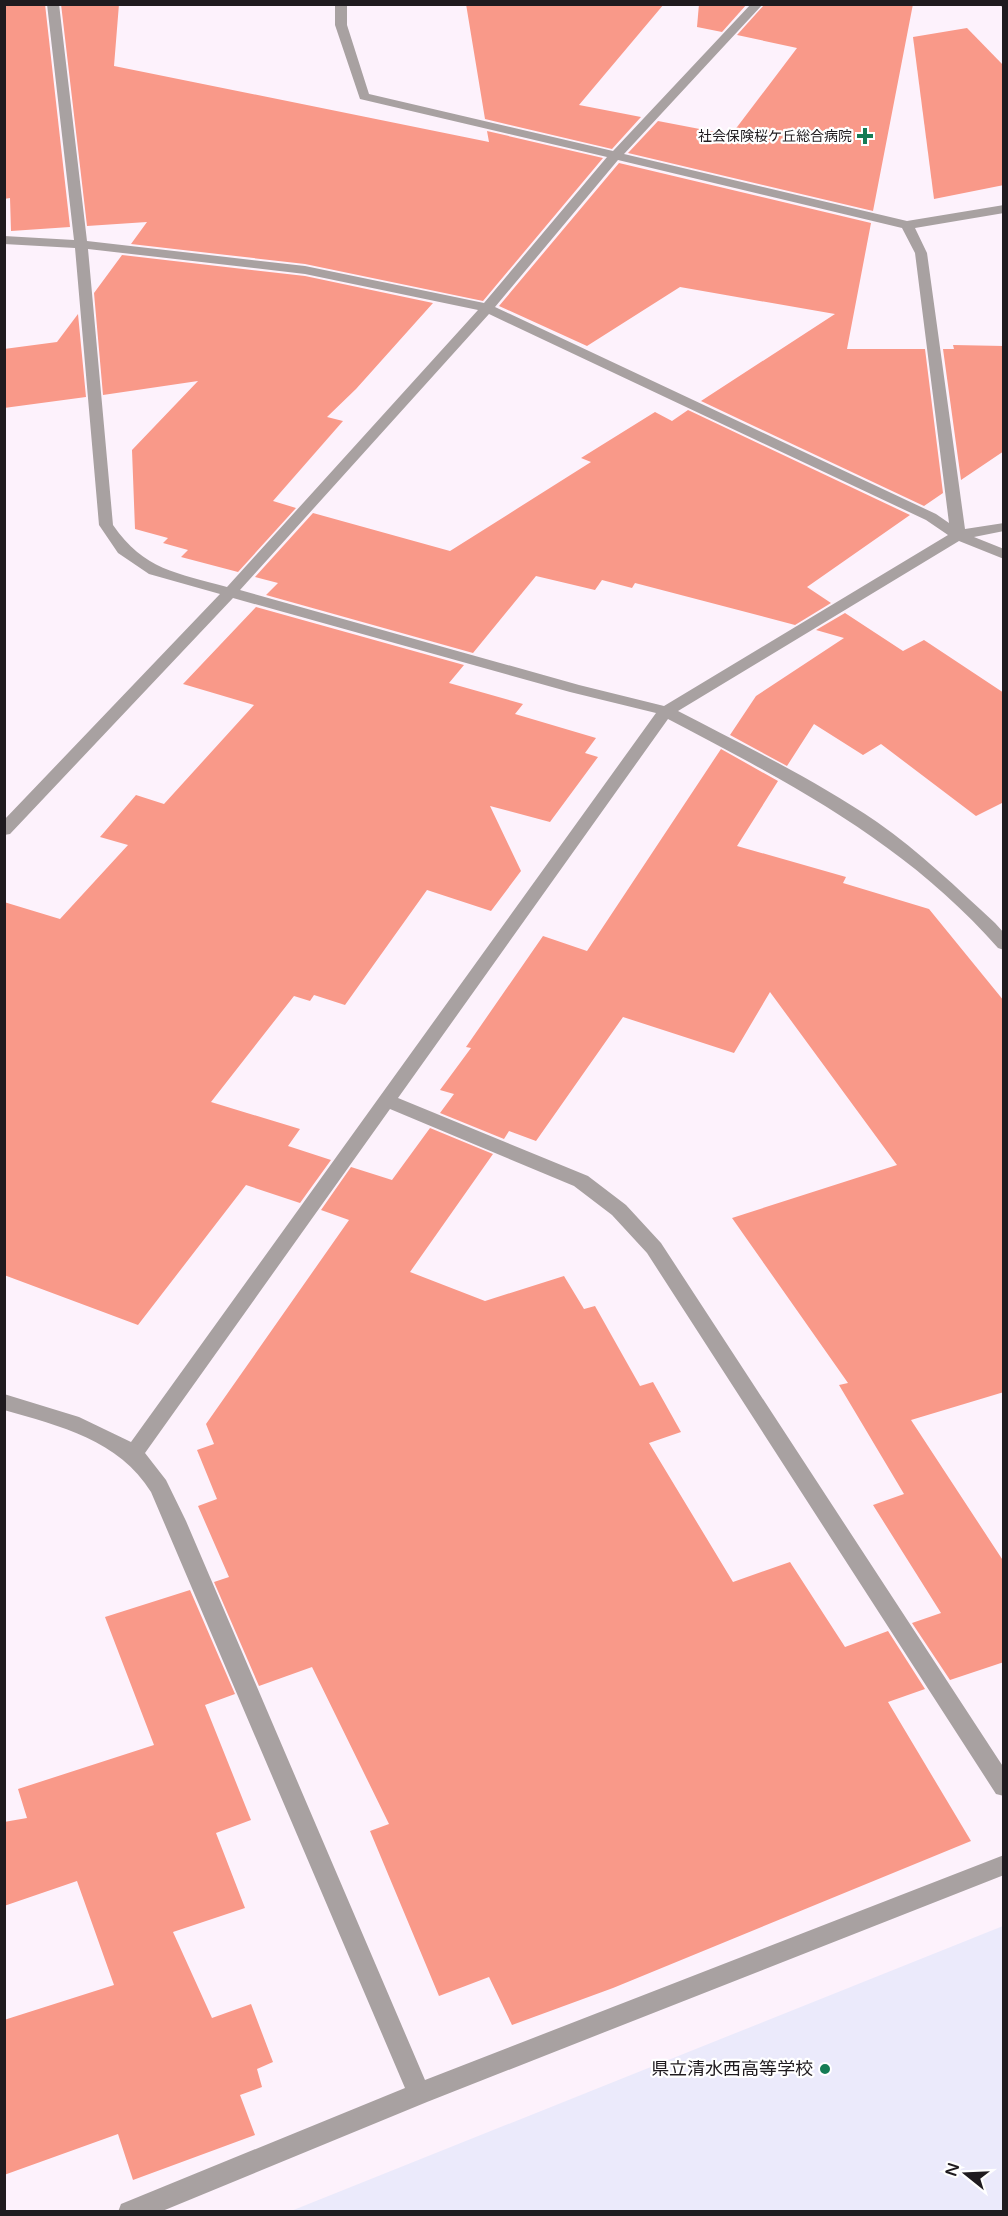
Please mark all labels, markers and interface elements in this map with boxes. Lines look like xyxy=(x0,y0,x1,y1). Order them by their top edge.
marker: 社会保険桜ケ丘総合病院 xyxy=(856,127,874,145)
place label: 社会保険桜ケ丘総合病院 xyxy=(698,128,852,145)
place label: 県立清水西高等学校 xyxy=(651,2058,813,2080)
marker: 県立清水西高等学校 xyxy=(818,2062,832,2076)
north arrow xyxy=(936,2144,996,2204)
text: N xyxy=(941,2160,964,2179)

